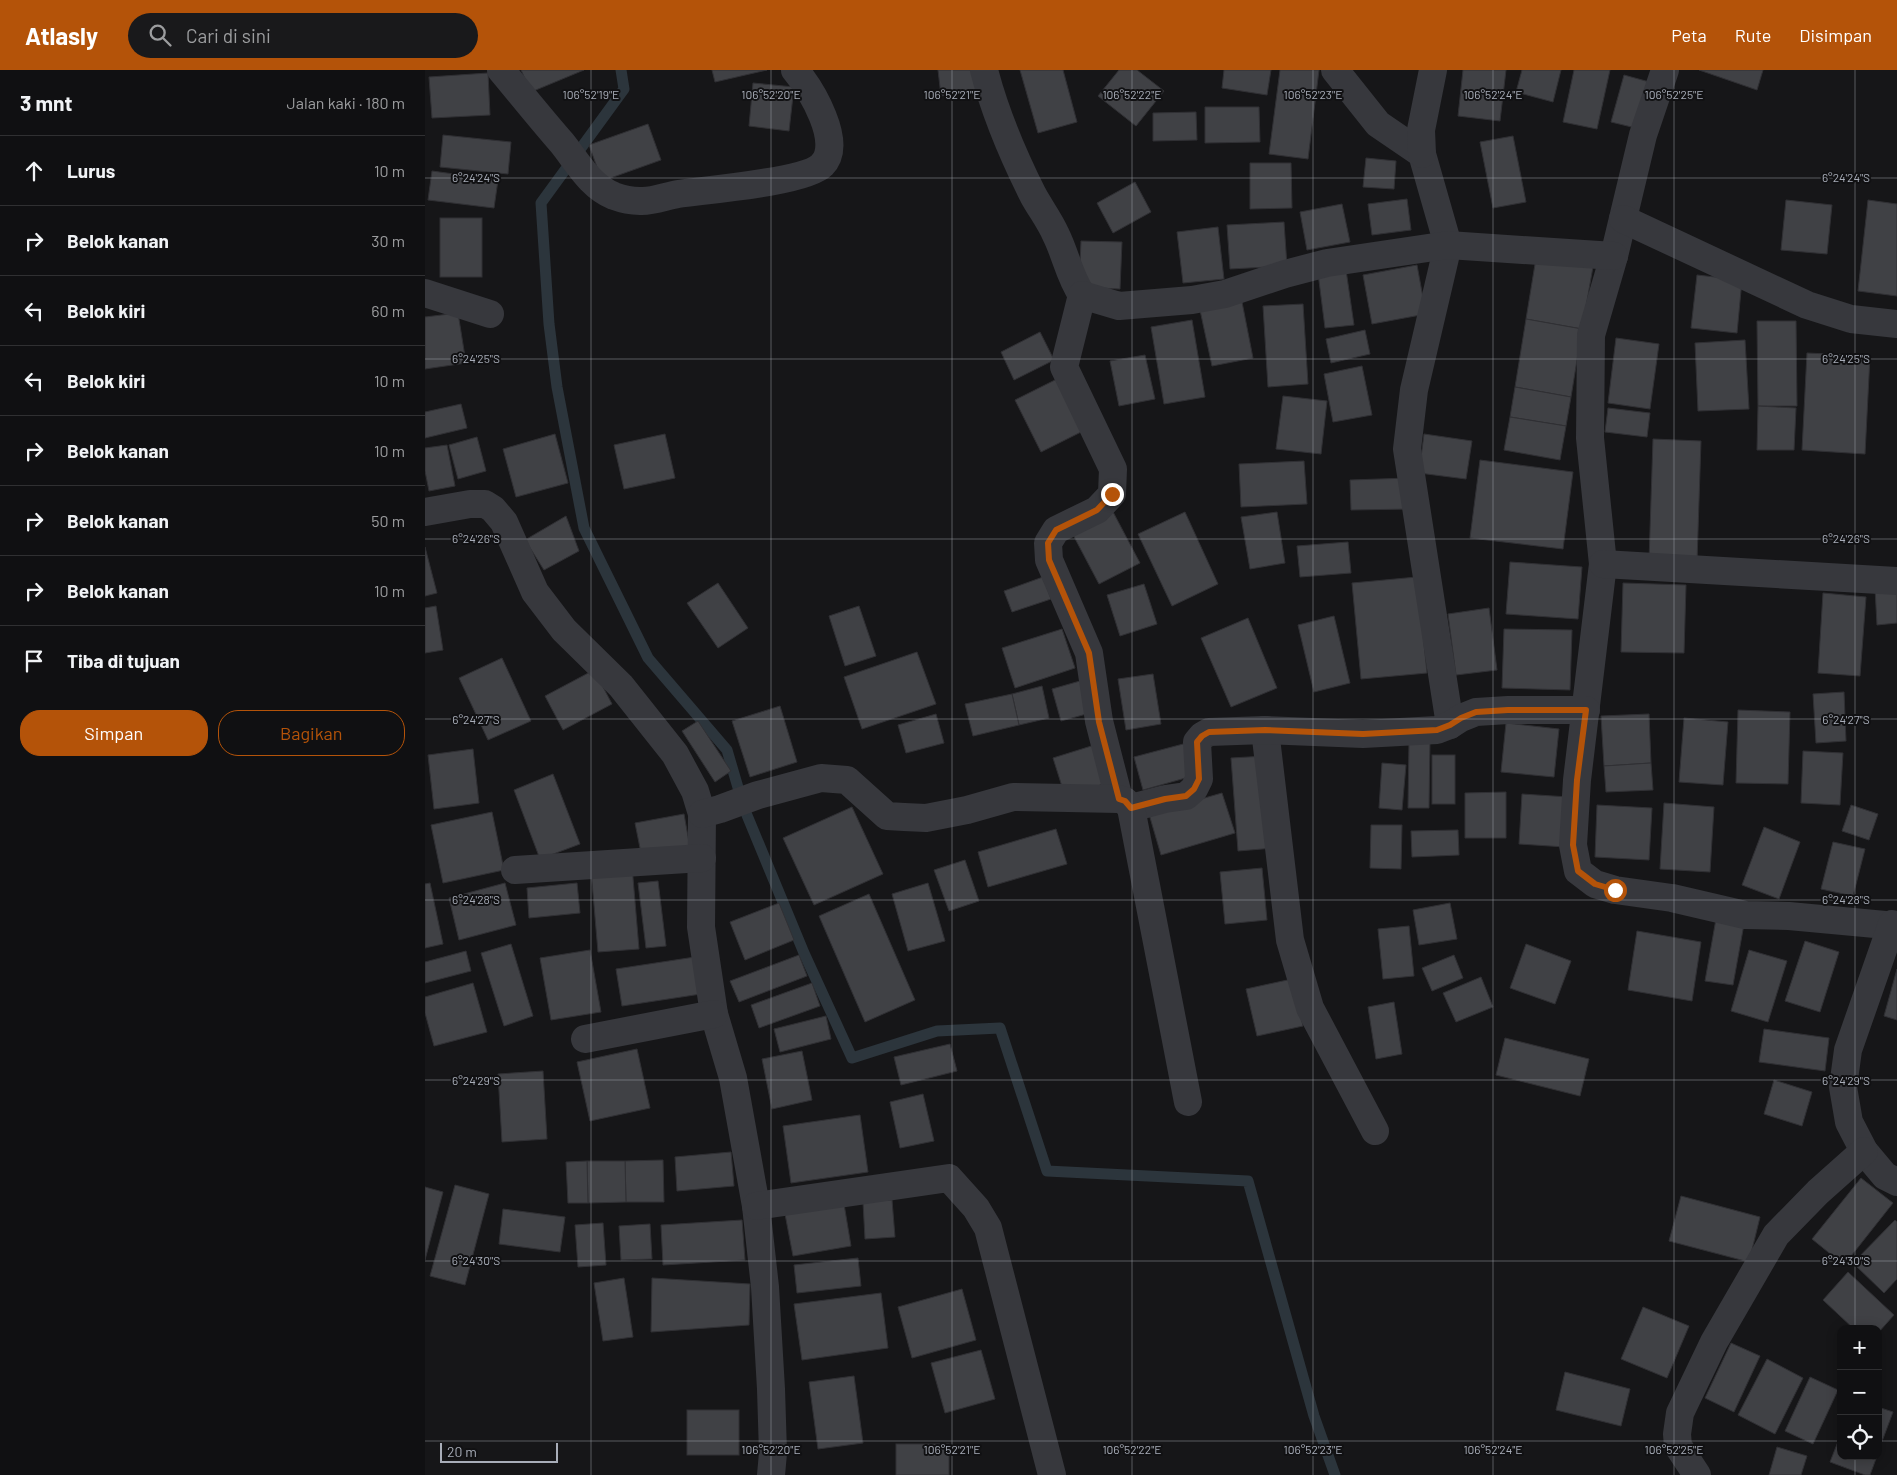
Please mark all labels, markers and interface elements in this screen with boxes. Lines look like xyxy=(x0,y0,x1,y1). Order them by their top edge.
search box xyxy=(128,13,478,58)
text: Atlasly xyxy=(25,21,98,50)
icon: search xyxy=(146,21,174,49)
text: Cari di sini xyxy=(186,24,271,47)
text: Peta xyxy=(1671,24,1707,46)
text: Rute xyxy=(1735,24,1771,46)
text: Disimpan xyxy=(1799,24,1872,46)
text: 106°52'19"E xyxy=(563,87,619,101)
text: 106°52'20"E xyxy=(741,87,801,101)
text: 106°52'21"E xyxy=(924,87,980,101)
text: 106°52'22"E xyxy=(1102,87,1162,101)
text: 106°52'23"E xyxy=(1284,87,1342,101)
text: 106°52'24"E xyxy=(1463,87,1523,101)
text: 106°52'25"E xyxy=(1645,87,1703,101)
text: 3 mnt xyxy=(20,90,73,115)
text: Jalan kaki · 180 m xyxy=(287,93,405,112)
icon: ahead xyxy=(20,157,48,185)
text: Lurus xyxy=(67,159,115,182)
text: 10 m xyxy=(374,161,405,180)
text: 6°24'24"S xyxy=(452,170,500,184)
text: 6°24'24"S xyxy=(1822,170,1870,184)
icon: right xyxy=(20,227,48,255)
text: Belok kanan xyxy=(67,229,169,252)
text: 30 m xyxy=(371,231,405,250)
icon: left xyxy=(20,297,48,325)
text: Belok kiri xyxy=(67,299,145,322)
text: 60 m xyxy=(371,301,405,320)
text: 6°24'25"S xyxy=(452,351,500,365)
text: 6°24'25"S xyxy=(1822,351,1870,365)
icon: left xyxy=(20,367,48,395)
text: Belok kiri xyxy=(67,369,145,392)
text: 10 m xyxy=(374,371,405,390)
icon: right xyxy=(20,437,48,465)
text: Belok kanan xyxy=(67,439,169,462)
text: 10 m xyxy=(374,441,405,460)
route end xyxy=(1101,483,1124,506)
icon: right xyxy=(20,507,48,535)
text: Belok kanan xyxy=(67,509,169,532)
text: 50 m xyxy=(371,511,405,530)
text: 6°24'26"S xyxy=(452,531,500,545)
text: 6°24'26"S xyxy=(1822,531,1870,545)
icon: right xyxy=(20,577,48,605)
text: Belok kanan xyxy=(67,579,169,602)
text: 10 m xyxy=(374,581,405,600)
icon: arrive xyxy=(20,647,48,675)
text: Tiba di tujuan xyxy=(67,649,180,672)
button: Simpan xyxy=(20,710,208,756)
button: Bagikan xyxy=(218,710,405,756)
text: 6°24'27"S xyxy=(452,712,500,726)
text: 6°24'27"S xyxy=(1822,712,1870,726)
route start xyxy=(1604,879,1627,902)
text: 6°24'28"S xyxy=(452,892,500,906)
text: 6°24'28"S xyxy=(1822,892,1870,906)
text: 6°24'29"S xyxy=(452,1073,500,1087)
text: 6°24'29"S xyxy=(1822,1073,1870,1087)
text: 6°24'30"S xyxy=(452,1253,500,1267)
text: 6°24'30"S xyxy=(1822,1253,1870,1267)
map controls xyxy=(1837,1325,1882,1460)
button: + xyxy=(1837,1325,1882,1370)
button: − xyxy=(1837,1370,1882,1415)
button: locate xyxy=(1837,1415,1882,1460)
scale bar xyxy=(440,1440,557,1463)
text: 106°52'20"E xyxy=(741,1442,801,1456)
text: 106°52'21"E xyxy=(924,1442,980,1456)
text: 106°52'22"E xyxy=(1102,1442,1162,1456)
text: 106°52'23"E xyxy=(1284,1442,1342,1456)
text: 106°52'24"E xyxy=(1463,1442,1523,1456)
text: 106°52'25"E xyxy=(1645,1442,1703,1456)
text: 20 m xyxy=(447,1443,477,1460)

